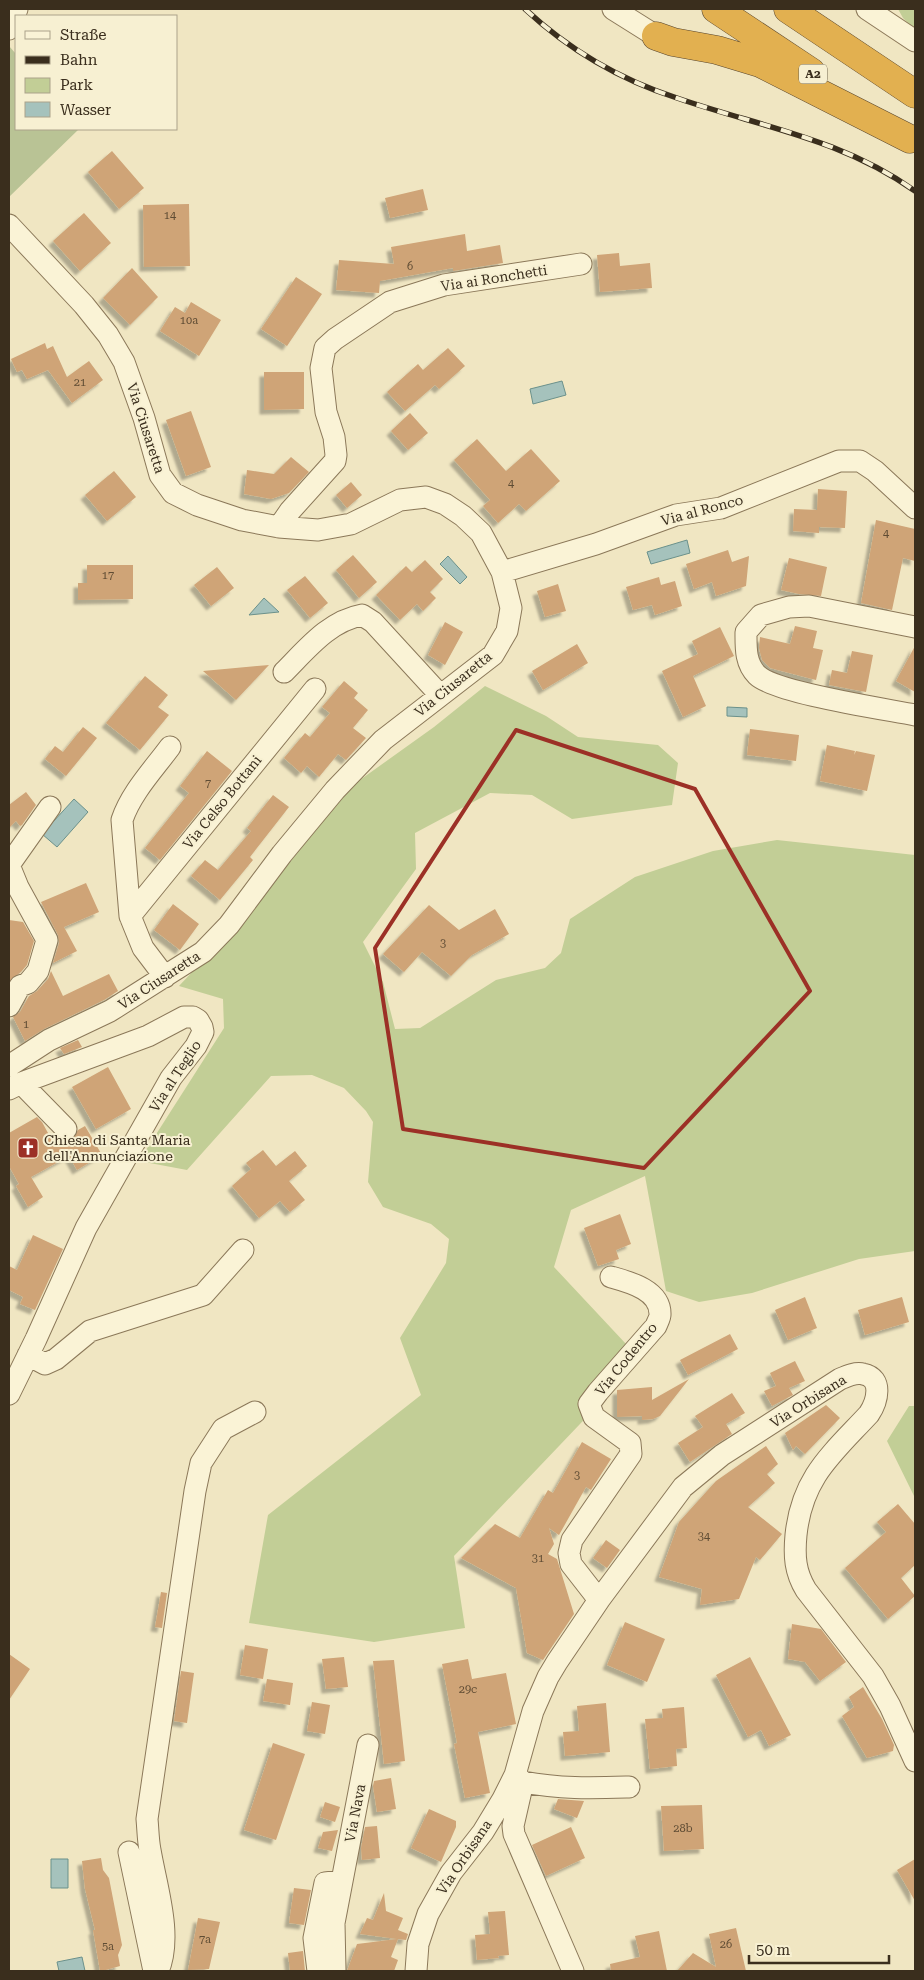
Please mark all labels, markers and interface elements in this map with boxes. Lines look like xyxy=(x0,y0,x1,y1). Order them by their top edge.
legend xyxy=(15,15,178,130)
text: Straße xyxy=(60,26,107,44)
text: Bahn xyxy=(60,51,98,69)
road number: A2 xyxy=(799,64,827,84)
text: Park xyxy=(60,76,94,94)
text: Wasser xyxy=(60,101,111,119)
house number: 14 xyxy=(164,209,177,222)
house number: 6 xyxy=(407,260,413,273)
street label: Via ai Ronchetti xyxy=(440,262,549,294)
house number: 10a xyxy=(180,314,198,327)
house number: 21 xyxy=(74,376,86,389)
street label: Via Ciusaretta xyxy=(124,381,168,476)
house number: 4 xyxy=(508,477,515,490)
street label: Via al Ronco xyxy=(659,491,745,529)
house number: 4 xyxy=(883,527,890,540)
house number: 17 xyxy=(102,569,114,582)
street label: Via Ciusaretta xyxy=(411,648,495,720)
street label: Via Celso Bottani xyxy=(179,752,265,852)
house number: 7 xyxy=(205,777,211,790)
house number: 3 xyxy=(440,937,446,950)
street label: Via Ciusaretta xyxy=(115,947,203,1012)
house number: 1 xyxy=(23,1018,29,1031)
street label: Via al Teglio xyxy=(146,1037,204,1115)
place label: Chiesa di Santa Maria dell'Annunciazione xyxy=(44,1132,191,1164)
church icon: Chiesa di Santa Maria dell'Annunciazione xyxy=(16,1136,40,1160)
street label: Via Codentro xyxy=(592,1319,660,1399)
street label: Via Orbisana xyxy=(767,1371,849,1431)
house number: 3 xyxy=(574,1469,580,1482)
house number: 34 xyxy=(698,1530,711,1543)
house number: 31 xyxy=(532,1552,544,1565)
house number: 29c xyxy=(459,1683,477,1696)
street label: Via Nava xyxy=(342,1782,369,1843)
street label: Via Orbisana xyxy=(433,1816,495,1897)
house number: 28b xyxy=(673,1822,693,1835)
scale bar xyxy=(749,1932,889,1964)
house number: 7a xyxy=(199,1933,211,1946)
house number: 26 xyxy=(720,1938,732,1951)
house number: 5a xyxy=(102,1940,114,1953)
text: 50 m xyxy=(756,1941,791,1959)

